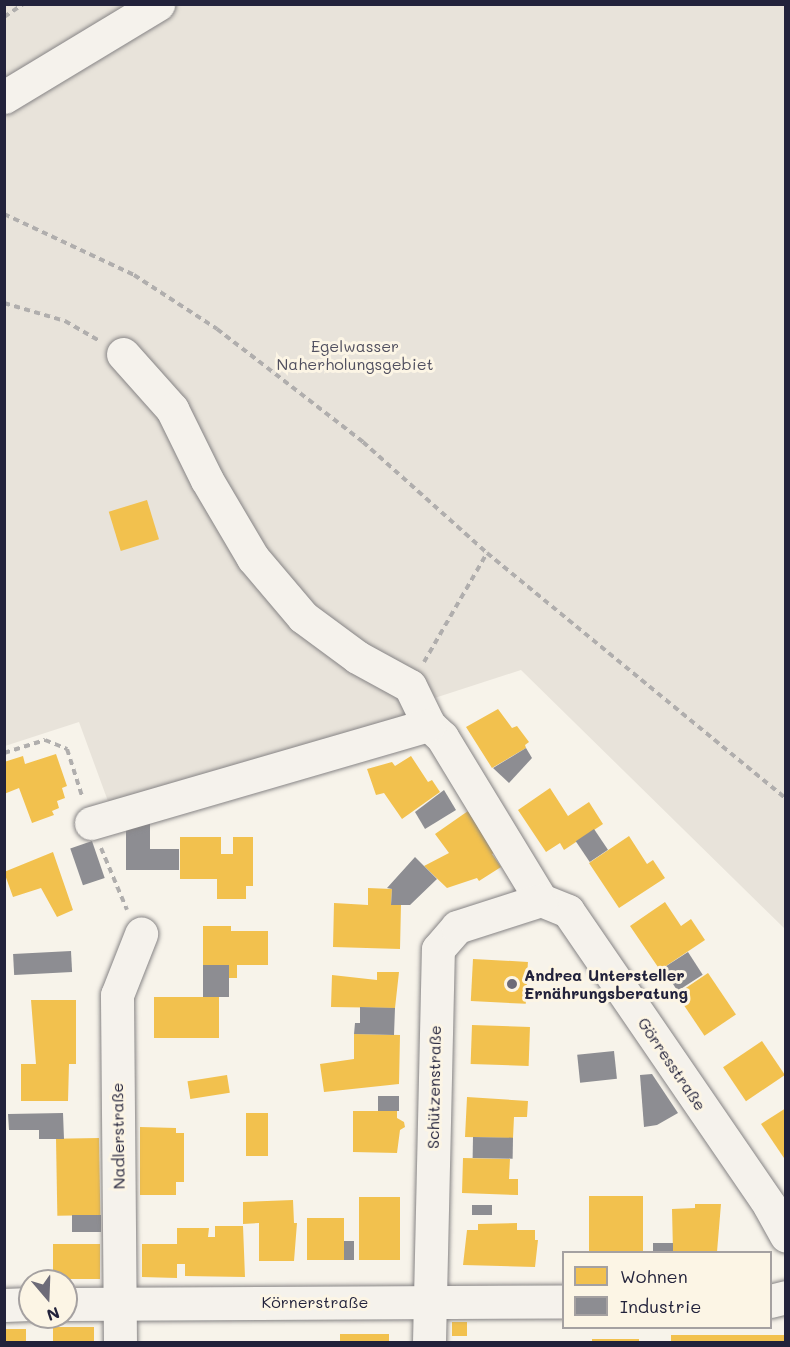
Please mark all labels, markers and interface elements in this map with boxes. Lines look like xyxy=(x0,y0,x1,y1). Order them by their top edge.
park label: Egelwasser Naherholungsgebiet xyxy=(276,336,434,374)
place label: Andrea Untersteller Ernährungsberatung xyxy=(524,965,688,1003)
marker: Andrea Untersteller Ernährungsberatung xyxy=(505,977,519,991)
street label: Görresstraße xyxy=(634,1014,710,1114)
street label: Schützenstraße xyxy=(423,1025,445,1149)
street label: Nadlerstraße xyxy=(107,1082,129,1190)
legend xyxy=(562,1251,772,1329)
text: Wohnen xyxy=(620,1264,688,1288)
north arrow xyxy=(18,1269,78,1329)
street label: Körnerstraße xyxy=(262,1292,368,1312)
text: Industrie xyxy=(620,1294,701,1318)
text: N xyxy=(44,1303,63,1327)

